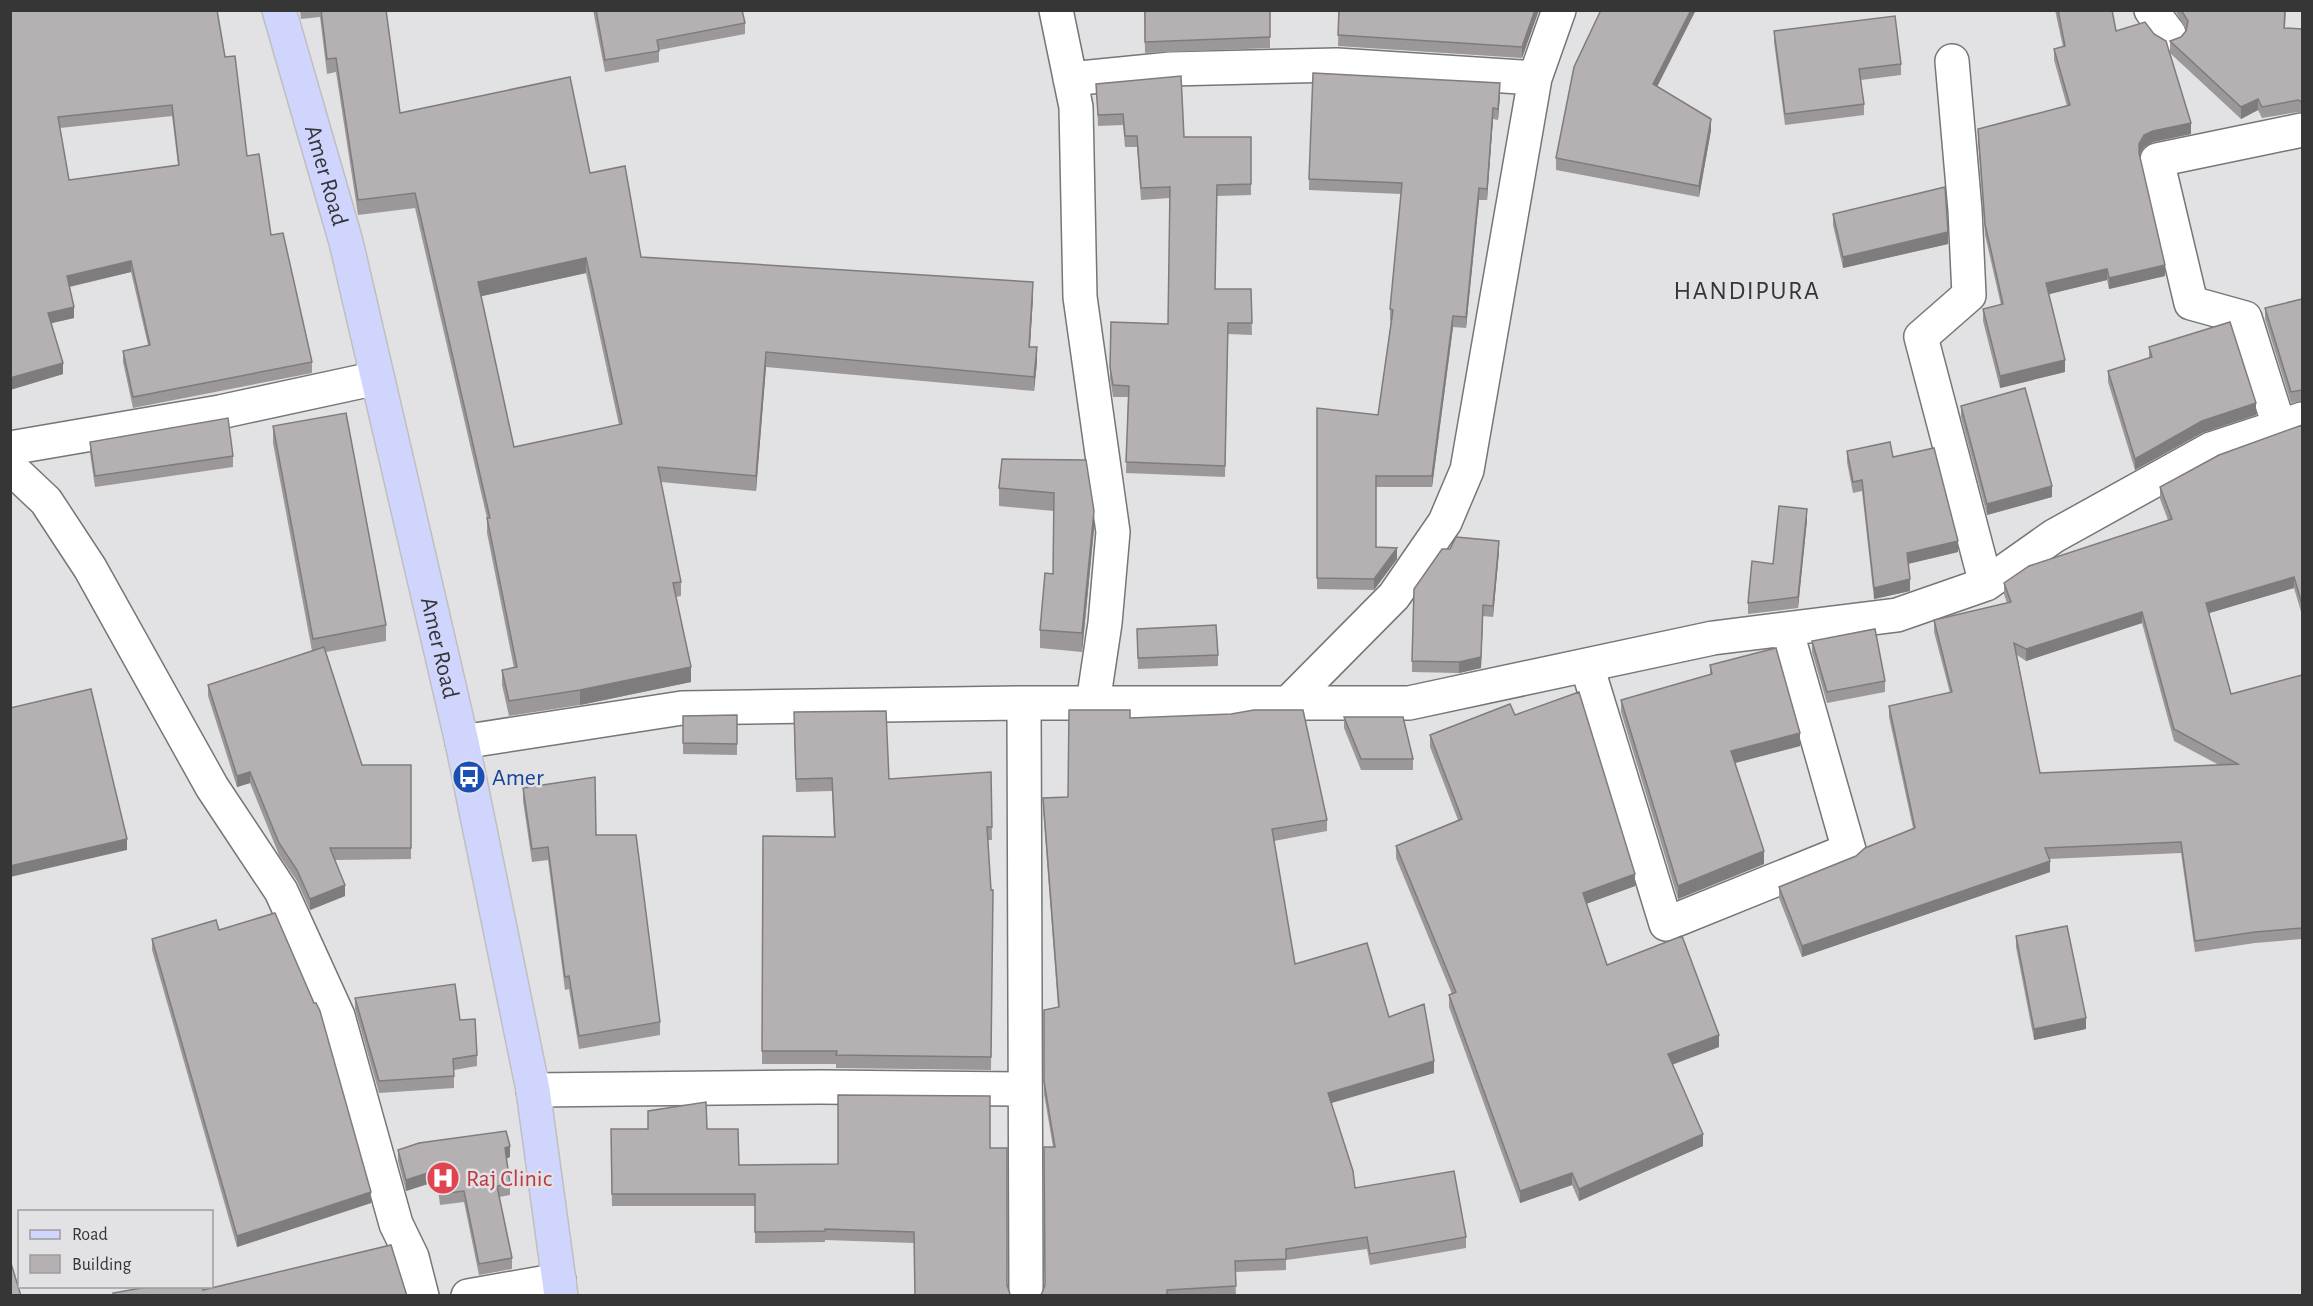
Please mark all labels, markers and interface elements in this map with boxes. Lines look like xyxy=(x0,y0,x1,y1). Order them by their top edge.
street label: Amer Road xyxy=(300,123,352,229)
district label: HANDIPURA xyxy=(1673,278,1821,304)
street label: Amer Road xyxy=(416,595,463,701)
bus stop icon: Amer xyxy=(451,759,487,795)
place label: Amer xyxy=(492,766,544,790)
hospital icon: Raj Clinic xyxy=(425,1160,461,1196)
place label: Raj Clinic xyxy=(466,1167,552,1191)
legend xyxy=(18,1210,213,1288)
text: Road xyxy=(72,1226,108,1244)
text: Building xyxy=(72,1256,132,1274)

